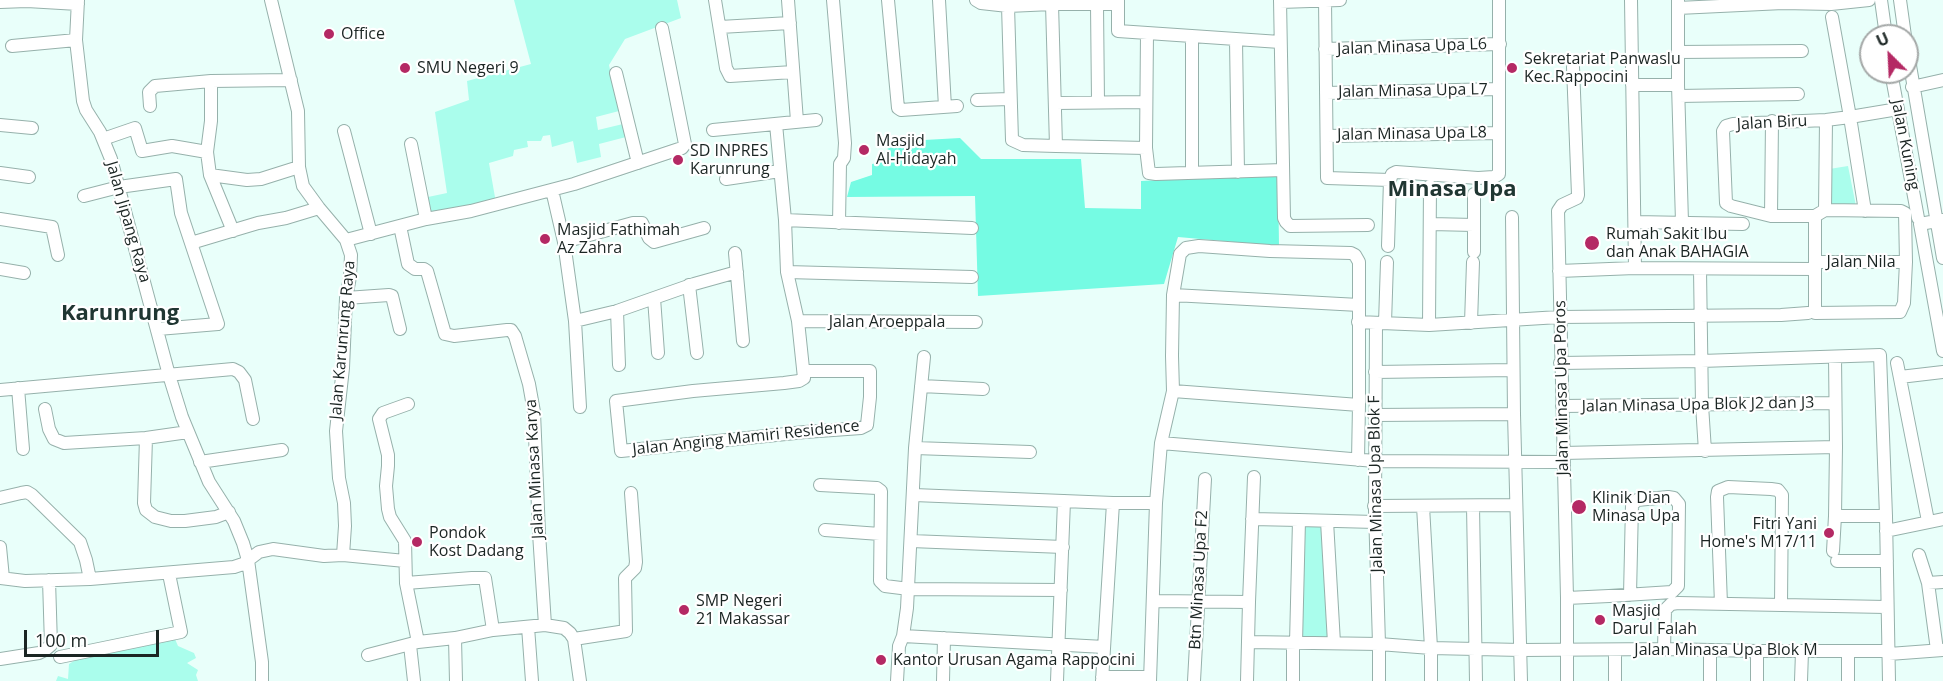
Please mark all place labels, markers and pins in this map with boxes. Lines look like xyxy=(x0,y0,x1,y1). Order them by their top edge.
place label: Office xyxy=(341,24,385,44)
marker: Office xyxy=(322,27,336,41)
place label: Sekretariat Panwaslu Kec.Rappocini xyxy=(1524,49,1681,87)
place label: SMU Negeri 9 xyxy=(417,58,519,78)
marker: SMU Negeri 9 xyxy=(398,61,412,75)
marker: Sekretariat Panwaslu Kec.Rappocini xyxy=(1505,61,1519,75)
place label: Masjid Al-Hidayah xyxy=(876,131,957,169)
place label: SD INPRES Karunrung xyxy=(690,141,770,179)
marker: Masjid Al-Hidayah xyxy=(857,143,871,157)
marker: SD INPRES Karunrung xyxy=(671,153,685,167)
place label: Masjid Fathimah Az Zahra xyxy=(557,220,680,258)
place label: Rumah Sakit Ibu dan Anak BAHAGIA xyxy=(1606,224,1749,262)
marker: Masjid Fathimah Az Zahra xyxy=(538,232,552,246)
marker: Rumah Sakit Ibu dan Anak BAHAGIA xyxy=(1583,234,1601,252)
place label: Klinik Dian Minasa Upa xyxy=(1592,488,1680,526)
marker: Klinik Dian Minasa Upa xyxy=(1570,498,1588,516)
place label: Fitri Yani Home's M17/11 xyxy=(1700,514,1817,552)
place label: Pondok Kost Dadang xyxy=(429,523,524,561)
marker: Fitri Yani Home's M17/11 xyxy=(1822,526,1836,540)
marker: Pondok Kost Dadang xyxy=(410,535,424,549)
place label: SMP Negeri 21 Makassar xyxy=(696,591,790,629)
place label: Masjid Darul Falah xyxy=(1612,601,1697,639)
marker: SMP Negeri 21 Makassar xyxy=(677,603,691,617)
marker: Masjid Darul Falah xyxy=(1593,613,1607,627)
place label: Kantor Urusan Agama Rappocini xyxy=(893,650,1135,670)
marker: Kantor Urusan Agama Rappocini xyxy=(874,653,888,667)

